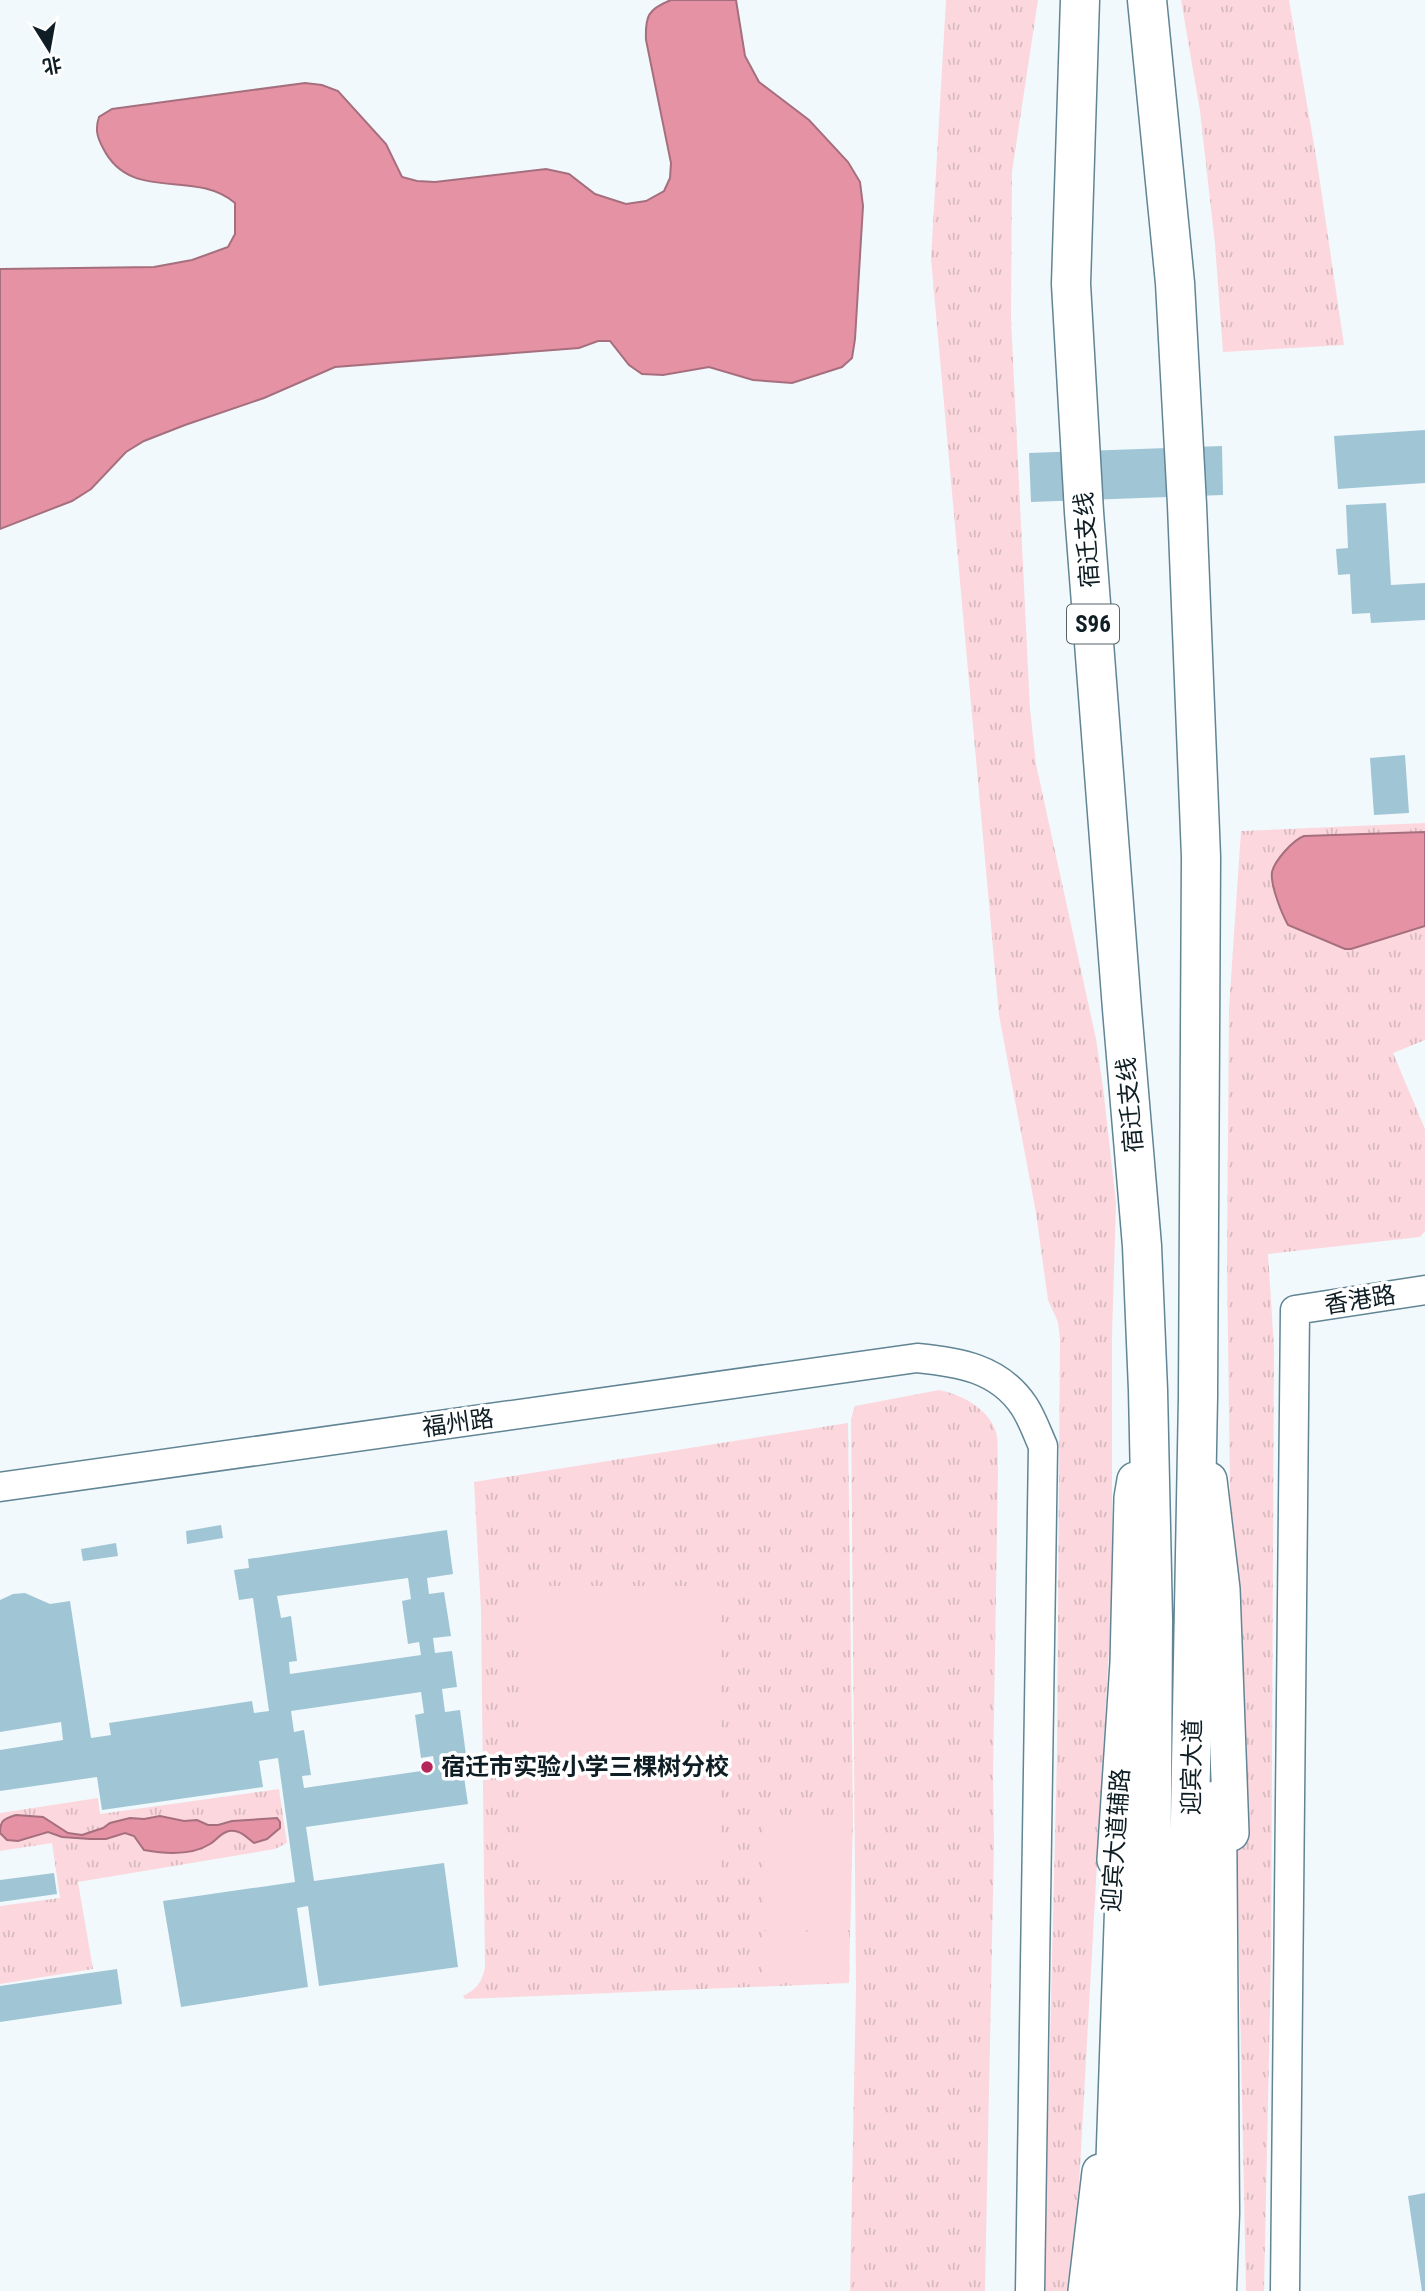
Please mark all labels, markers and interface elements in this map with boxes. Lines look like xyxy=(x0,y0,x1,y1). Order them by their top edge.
north arrow xyxy=(14,14,84,84)
text: 北 xyxy=(41,52,64,78)
street label: 宿迁支线 xyxy=(1070,491,1104,589)
road number: S96 xyxy=(1067,604,1119,644)
street label: 宿迁支线 xyxy=(1112,1056,1148,1154)
street label: 香港路 xyxy=(1322,1281,1398,1319)
street label: 福州路 xyxy=(420,1404,496,1442)
street label: 迎宾大道 xyxy=(1177,1719,1207,1815)
place label: 宿迁市实验小学三棵树分校 xyxy=(441,1753,729,1781)
marker: 宿迁市实验小学三棵树分校 xyxy=(419,1759,435,1775)
street label: 迎宾大道辅路 xyxy=(1097,1767,1135,1913)

